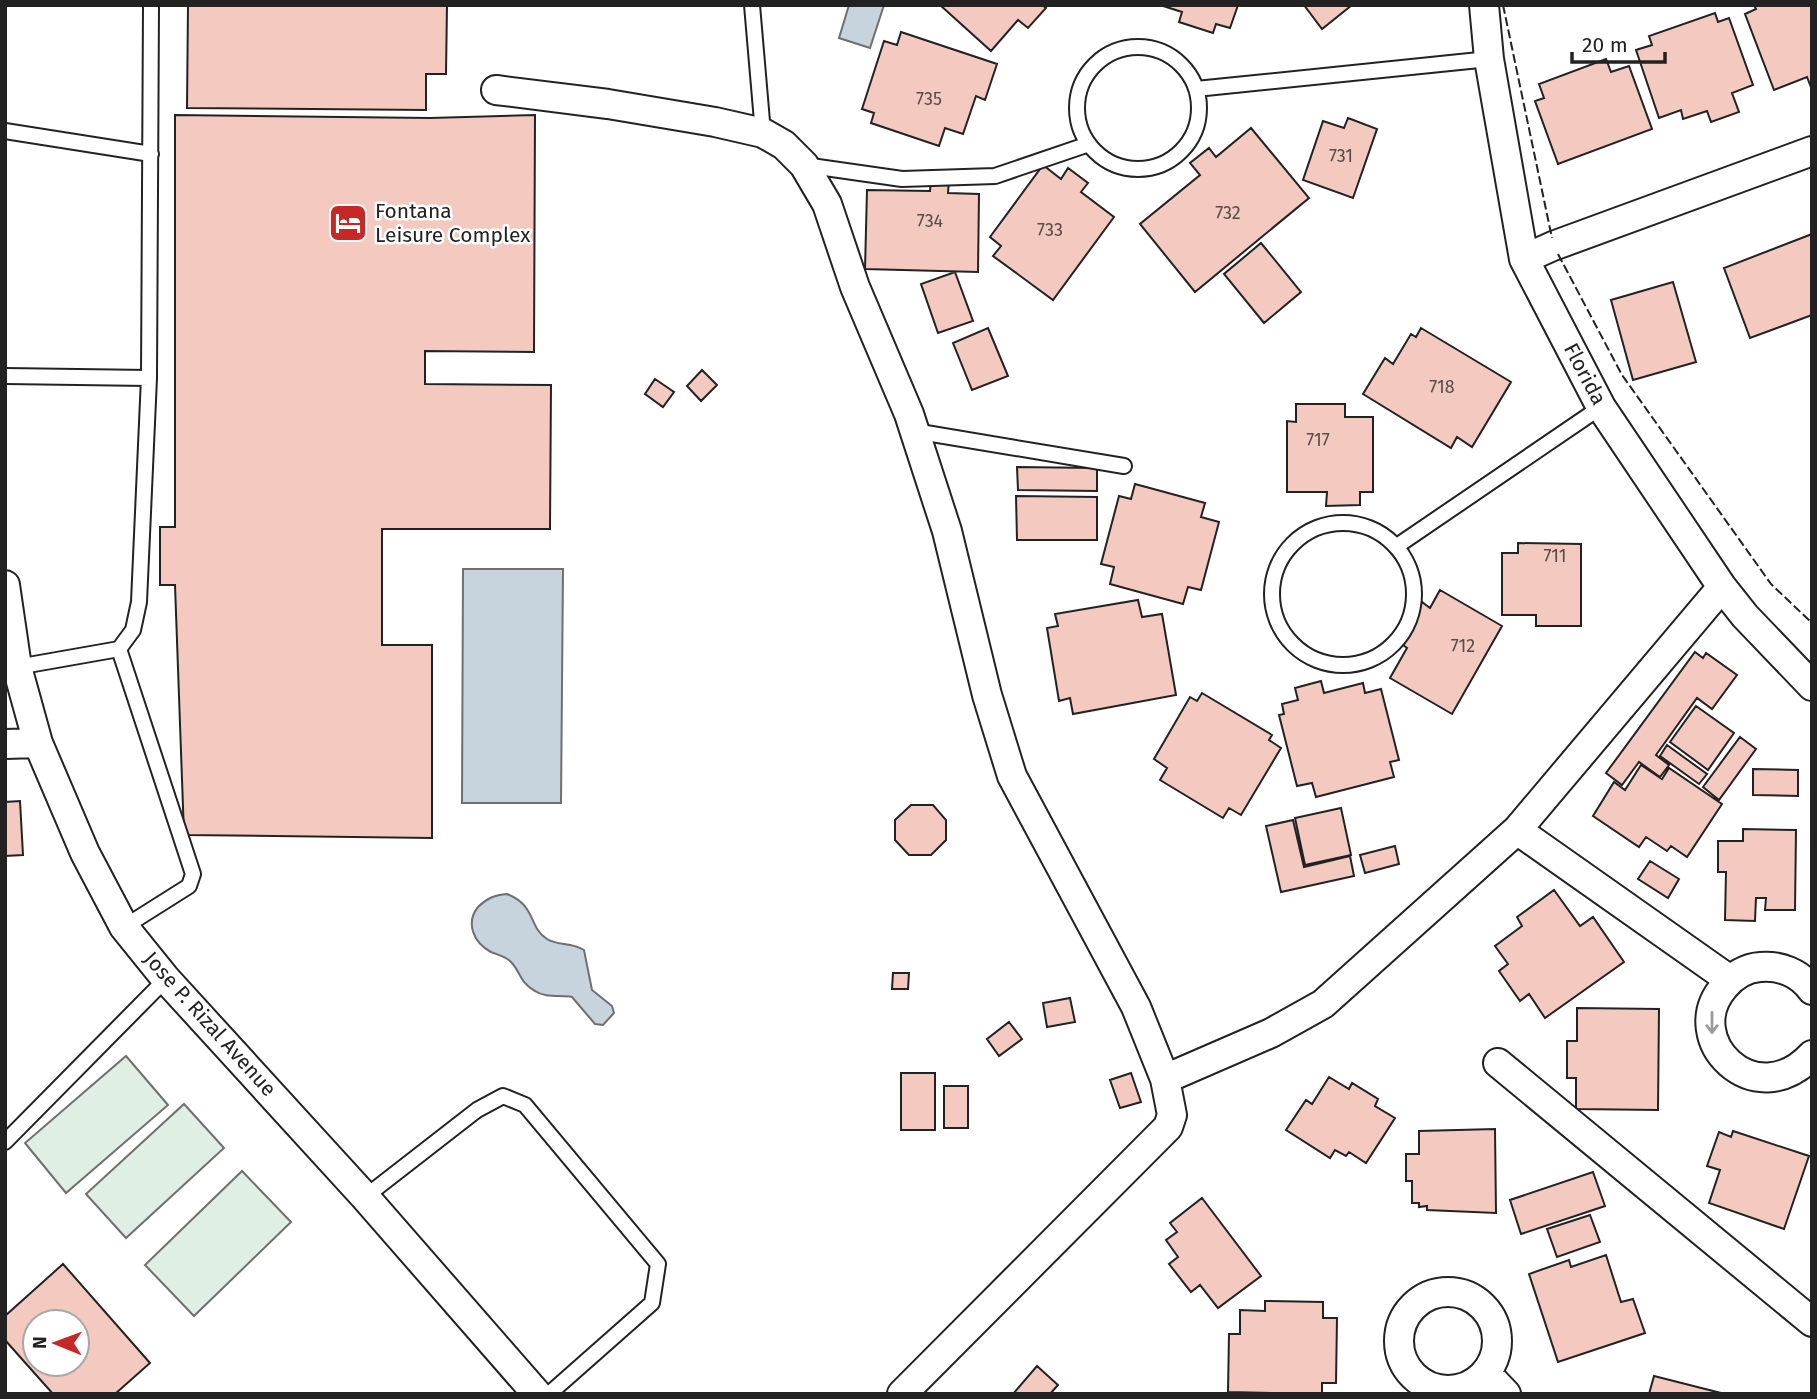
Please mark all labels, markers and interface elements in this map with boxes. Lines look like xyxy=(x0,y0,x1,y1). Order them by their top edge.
scale bar xyxy=(1572,21,1665,65)
text: 20 m xyxy=(1582,32,1628,58)
house number: 735 xyxy=(916,88,942,110)
house number: 731 xyxy=(1329,145,1353,167)
place label: Fontana Leisure Complex xyxy=(375,198,531,248)
hotel icon: Fontana Leisure Complex xyxy=(327,202,369,244)
house number: 732 xyxy=(1215,202,1241,224)
house number: 734 xyxy=(917,210,944,232)
house number: 733 xyxy=(1037,219,1063,241)
street label: Florida xyxy=(1558,339,1612,409)
house number: 718 xyxy=(1429,376,1455,398)
house number: 717 xyxy=(1306,429,1330,451)
house number: 711 xyxy=(1543,545,1567,567)
house number: 712 xyxy=(1451,635,1475,657)
street label: Jose P. Rizal Avenue xyxy=(138,946,282,1102)
one-way arrow xyxy=(1705,1011,1719,1034)
north arrow xyxy=(21,1308,91,1378)
text: N xyxy=(28,1336,51,1349)

